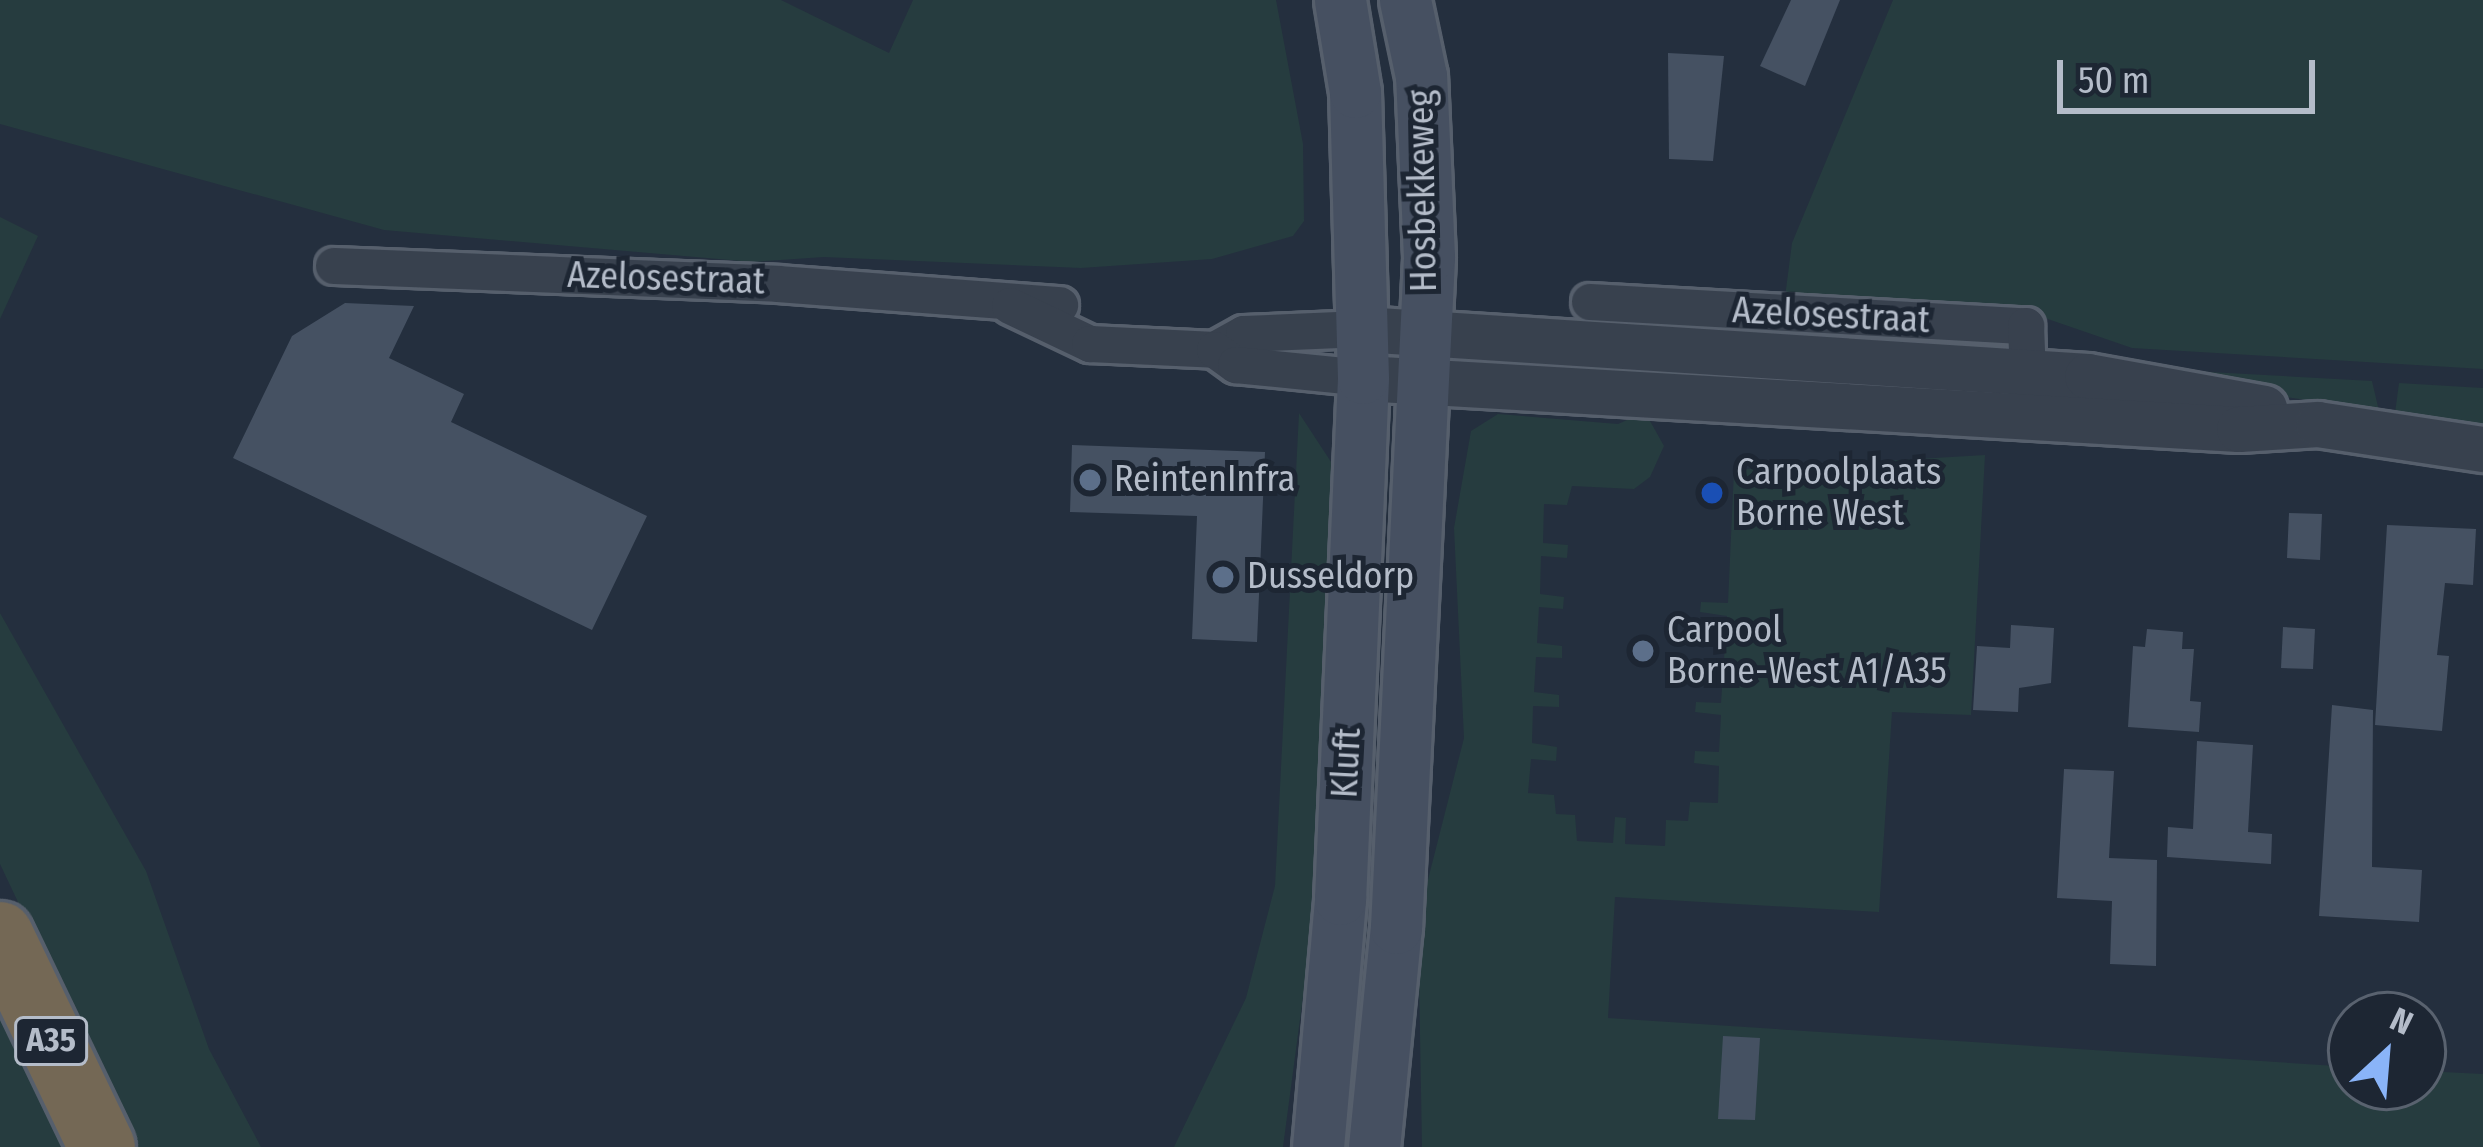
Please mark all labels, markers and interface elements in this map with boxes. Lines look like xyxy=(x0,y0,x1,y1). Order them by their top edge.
scale bar xyxy=(2063,36,2321,110)
text: 50 m xyxy=(2078,59,2149,103)
street label: Hosbekkeweg xyxy=(1400,89,1446,293)
street label: Azelosestraat xyxy=(567,254,765,304)
street label: Azelosestraat xyxy=(1731,289,1931,343)
place label: Carpoolplaats Borne West xyxy=(1736,450,1941,535)
place label: ReintenInfra xyxy=(1114,458,1295,502)
marker: ReintenInfra xyxy=(1077,467,1103,493)
marker: Carpoolplaats Borne West xyxy=(1699,480,1725,506)
place label: Dusseldorp xyxy=(1247,555,1414,599)
marker: Dusseldorp xyxy=(1210,564,1236,590)
place label: Carpool Borne-West A1/A35 xyxy=(1667,608,1947,693)
marker: Carpool Borne-West A1/A35 xyxy=(1630,638,1656,664)
street label: Kluft xyxy=(1324,727,1370,799)
north arrow xyxy=(2327,991,2447,1111)
text: N xyxy=(2384,999,2419,1044)
road number: A35 xyxy=(12,1014,90,1068)

